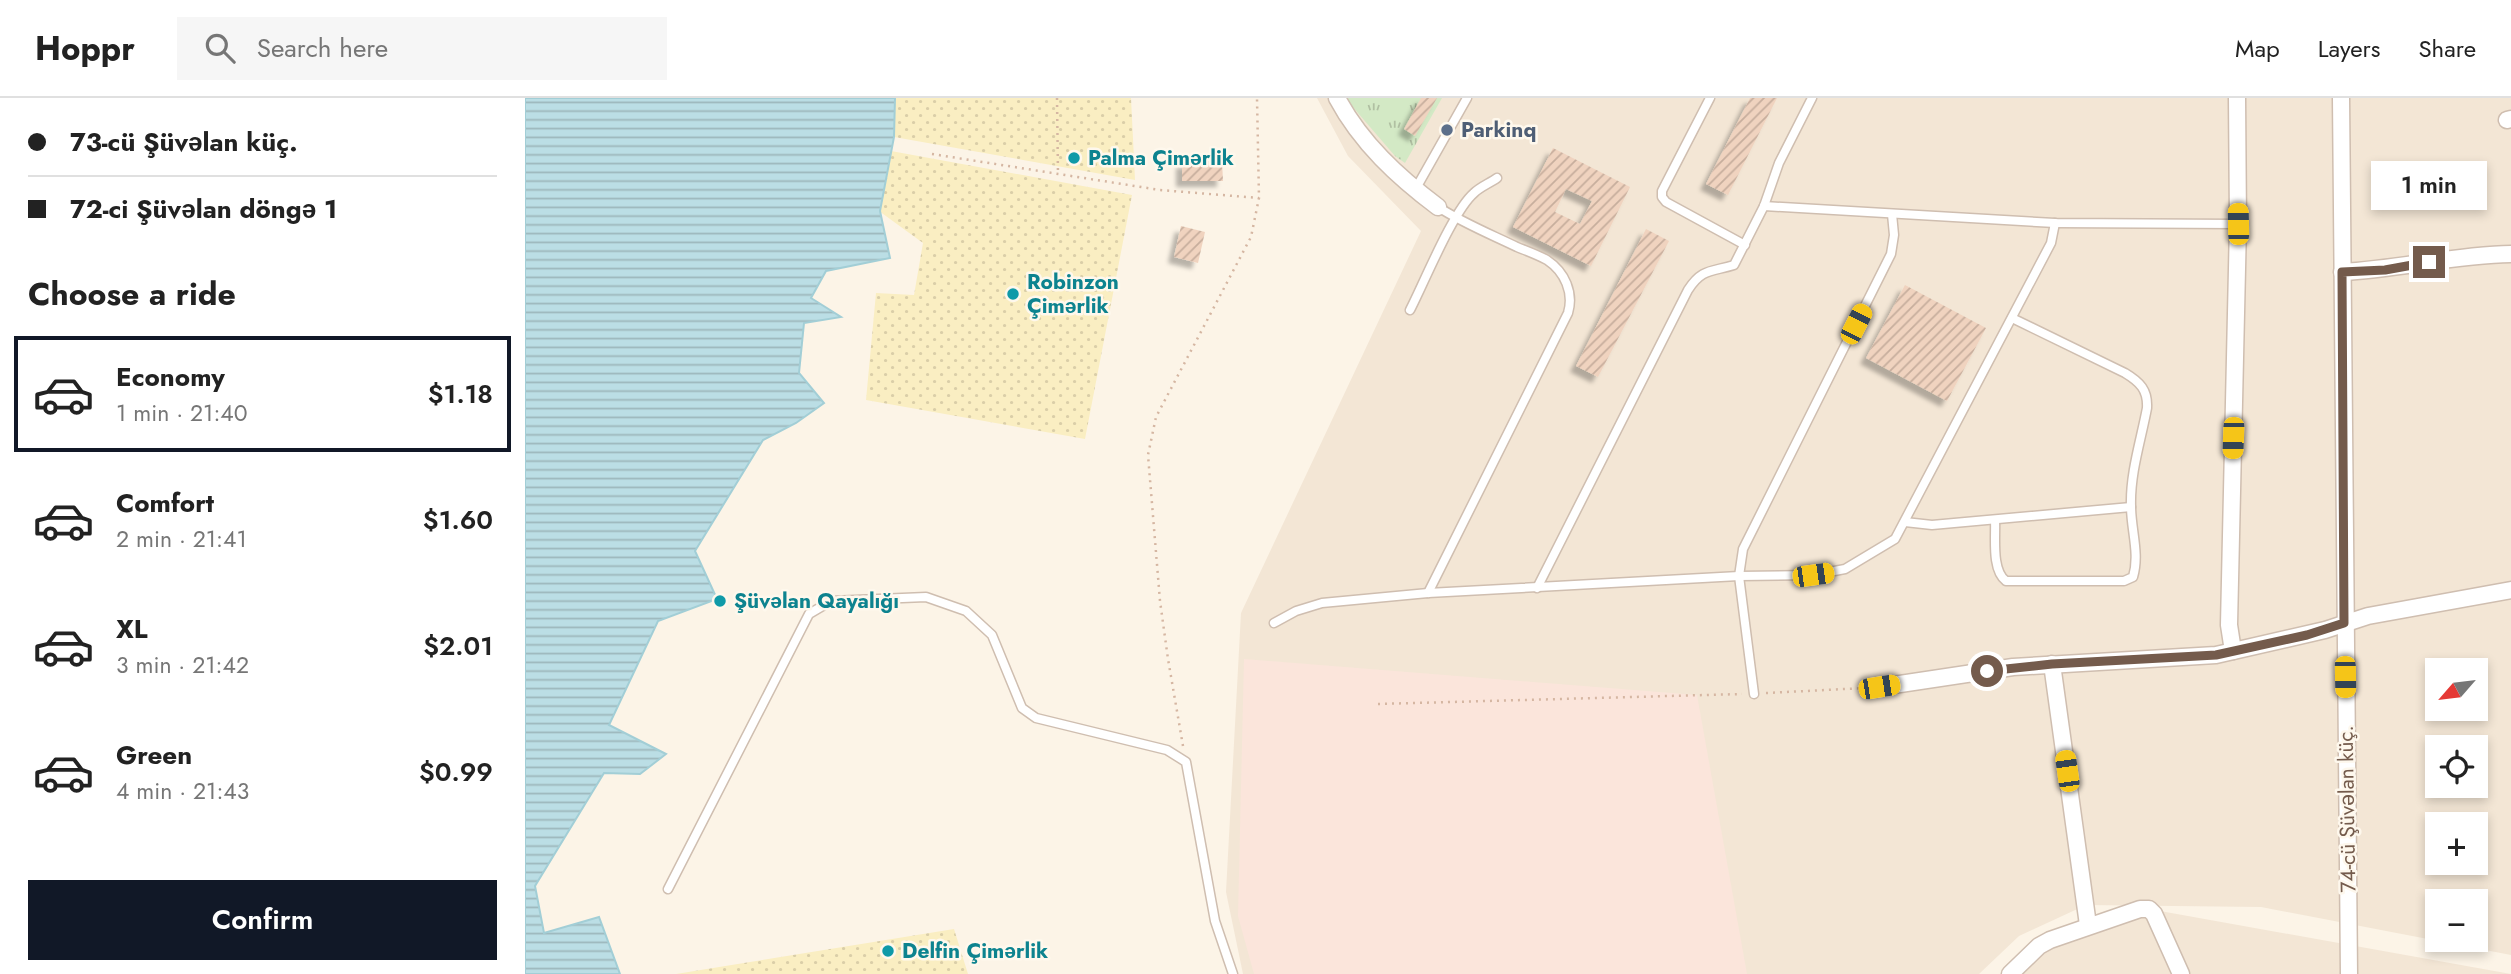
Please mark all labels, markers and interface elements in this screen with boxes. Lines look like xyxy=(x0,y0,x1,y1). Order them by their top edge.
search box xyxy=(177,17,667,80)
text: Hoppr xyxy=(35,25,135,72)
icon: search xyxy=(201,29,239,67)
text: Search here xyxy=(257,29,388,67)
text: Map xyxy=(2235,31,2280,66)
text: Layers xyxy=(2318,31,2380,66)
text: Share xyxy=(2418,31,2476,66)
place label: Parkinq xyxy=(1461,115,1536,145)
marker: Parkinq xyxy=(1439,122,1455,138)
text: 73-cü Şüvəlan küç. xyxy=(70,123,298,161)
place label: Palma Çimərlik xyxy=(1088,143,1234,173)
marker: Palma Çimərlik xyxy=(1066,150,1082,166)
callout: 1 min xyxy=(2371,160,2487,209)
text: 1 min xyxy=(2401,168,2457,202)
text: 72-ci Şüvəlan döngə 1 xyxy=(70,190,337,228)
car xyxy=(2228,203,2249,245)
route end xyxy=(2413,246,2445,278)
place label: Robinzon Çimərlik xyxy=(1027,267,1119,321)
text: Choose a ride xyxy=(28,271,236,317)
marker: Robinzon Çimərlik xyxy=(1005,286,1021,302)
car xyxy=(1838,301,1875,347)
text: Economy xyxy=(116,358,225,396)
icon: car xyxy=(32,363,95,426)
text: $1.18 xyxy=(428,375,493,413)
text: 1 min · 21:40 xyxy=(116,396,248,430)
car xyxy=(2222,417,2245,459)
text: Comfort xyxy=(116,484,214,522)
icon: car xyxy=(32,489,95,552)
text: $1.60 xyxy=(423,501,493,539)
text: 2 min · 21:41 xyxy=(116,522,247,556)
car xyxy=(1791,562,1836,588)
place label: Şüvəlan Qayalığı xyxy=(734,586,899,616)
marker: Şüvəlan Qayalığı xyxy=(712,593,728,609)
text: XL xyxy=(116,610,148,648)
icon: car xyxy=(32,615,95,678)
text: $2.01 xyxy=(423,627,493,665)
text: 3 min · 21:42 xyxy=(116,648,249,682)
route start xyxy=(1971,655,2003,687)
car xyxy=(2335,656,2356,698)
north arrow xyxy=(2425,658,2489,721)
map controls xyxy=(2425,658,2488,952)
car xyxy=(1857,673,1902,701)
street label: 74-cü Şüvəlan küç. xyxy=(2331,725,2363,893)
button: locate xyxy=(2425,735,2488,798)
text: Green xyxy=(116,736,192,774)
icon: car xyxy=(32,741,95,804)
car xyxy=(2054,749,2081,793)
text: $0.99 xyxy=(419,753,493,791)
text: 4 min · 21:43 xyxy=(116,774,249,808)
button: + xyxy=(2425,812,2488,875)
button: Confirm xyxy=(28,880,497,960)
button: − xyxy=(2425,889,2488,952)
place label: Delfin Çimərlik xyxy=(902,936,1048,966)
marker: Delfin Çimərlik xyxy=(880,943,896,959)

